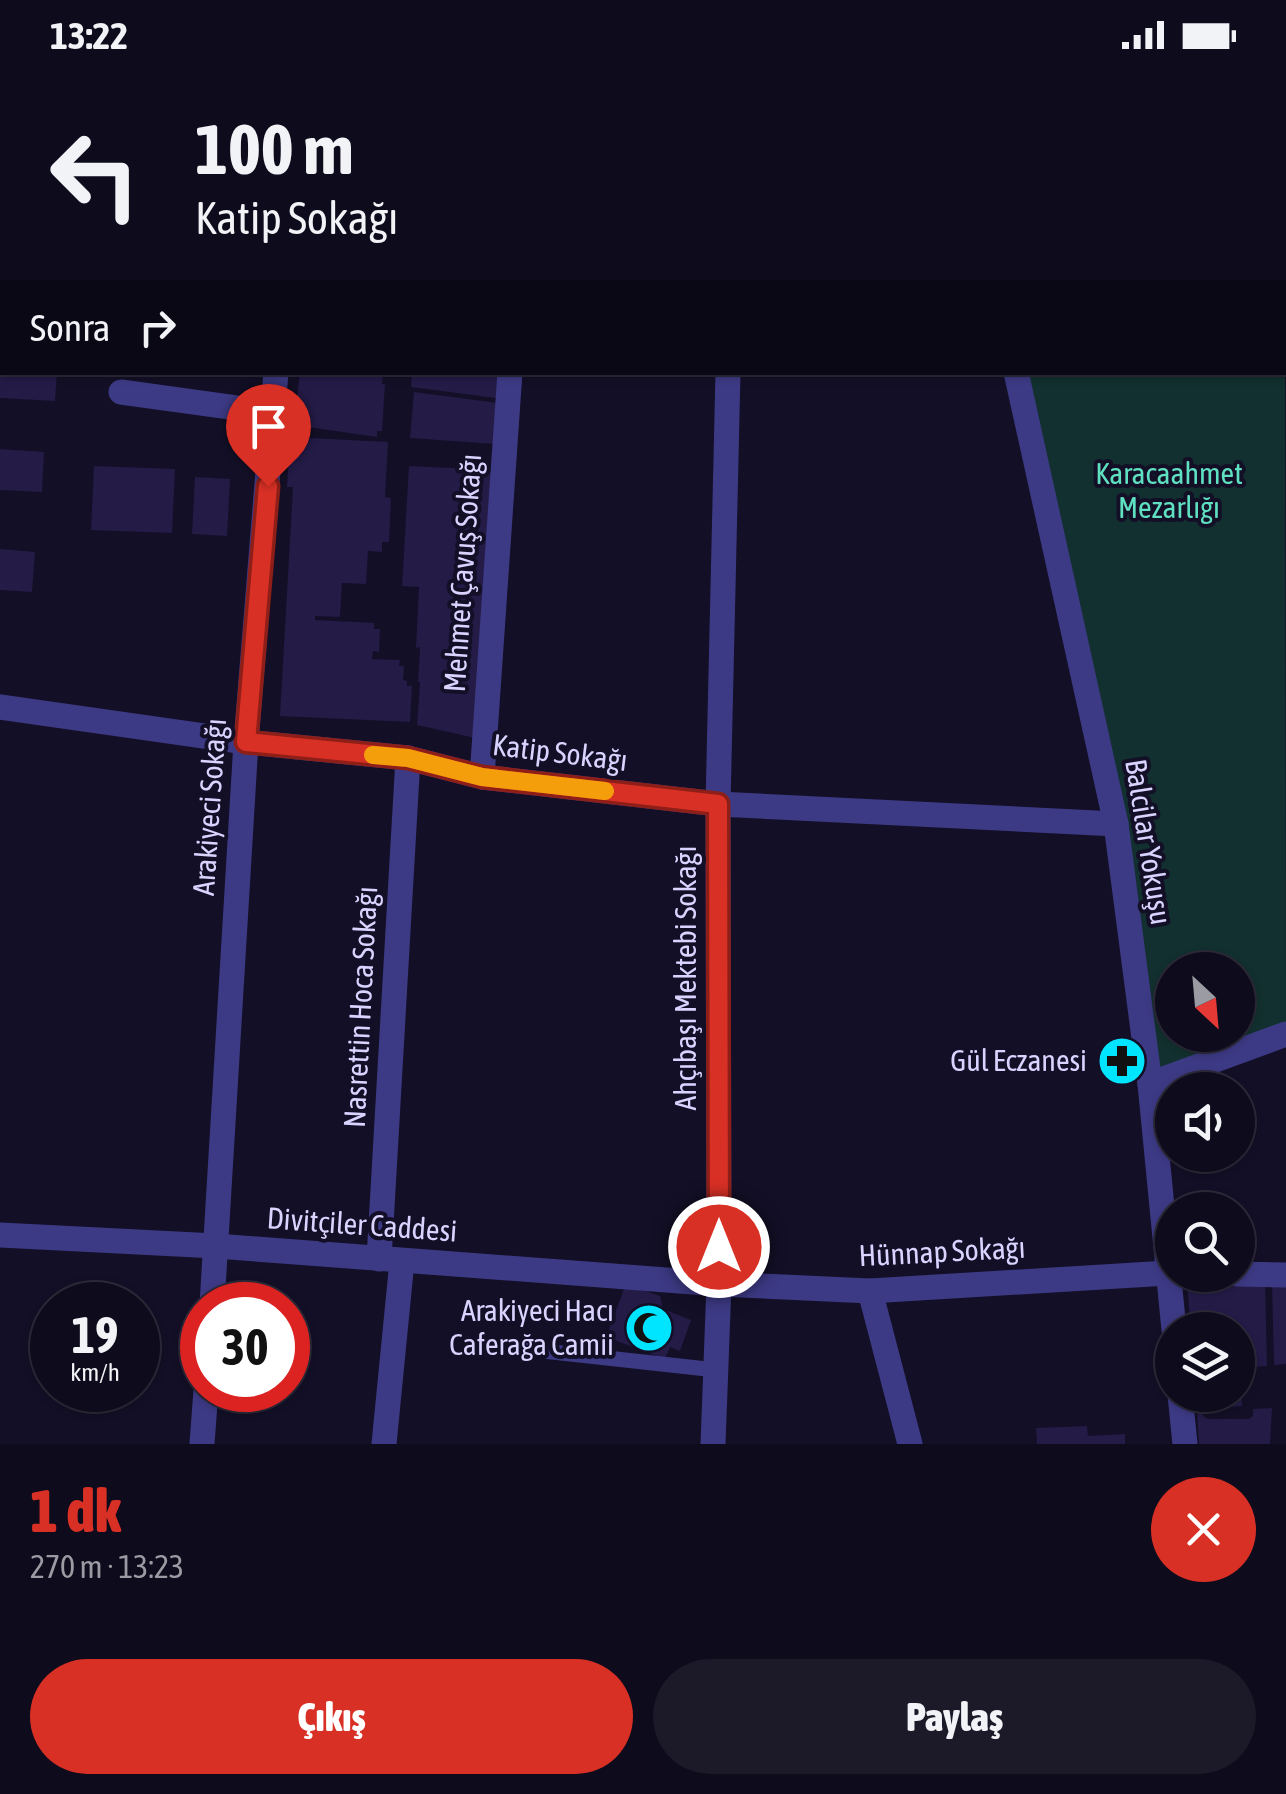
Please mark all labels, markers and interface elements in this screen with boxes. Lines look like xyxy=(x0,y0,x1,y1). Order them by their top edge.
text: 13:22 xyxy=(50,14,128,57)
text: 100 m xyxy=(195,109,354,189)
icon: left xyxy=(30,110,160,240)
text: Katip Sokağı xyxy=(195,192,398,244)
icon: right xyxy=(130,300,185,355)
text: Sonra xyxy=(30,306,110,349)
pin xyxy=(226,384,311,487)
icon: arrive xyxy=(241,399,296,454)
street label: Mehmet Çavuş Sokağı xyxy=(437,453,487,693)
park label: Karacaahmet Mezarlığı xyxy=(1095,456,1243,524)
street label: Arakiyeci Sokağı xyxy=(186,717,232,897)
street label: Katip Sokağı xyxy=(491,727,629,777)
street label: Balcilar Yokuşu xyxy=(1119,757,1179,927)
street label: Ahçıbaşı Mektebi Sokağı xyxy=(668,846,702,1110)
street label: Nasrettin Hoca Sokağı xyxy=(337,885,383,1129)
north arrow xyxy=(1155,952,1255,1052)
map controls xyxy=(1155,952,1255,1412)
pharmacy icon: Gül Eczanesi xyxy=(1096,1035,1148,1087)
place label: Gül Eczanesi xyxy=(950,1043,1087,1077)
button: sound xyxy=(1155,1072,1255,1172)
button: search xyxy=(1155,1192,1255,1292)
position arrow xyxy=(667,1195,771,1299)
street label: Divitçiler Caddesi xyxy=(266,1200,458,1248)
street label: Hünnap Sokağı xyxy=(858,1230,1026,1272)
speed limit sign: 30 xyxy=(180,1282,310,1412)
place label: Arakiyeci Hacı Caferağa Camii xyxy=(449,1293,614,1361)
mosque icon: Arakiyeci Hacı Caferağa Camii xyxy=(623,1302,675,1354)
text: 19 xyxy=(71,1306,118,1364)
button: layers xyxy=(1155,1312,1255,1412)
text: km/h xyxy=(70,1358,120,1386)
text: 1 dk xyxy=(30,1476,121,1545)
button: close xyxy=(1151,1477,1256,1582)
text: 270 m · 13:23 xyxy=(30,1548,184,1585)
button: Çıkış xyxy=(30,1659,633,1774)
button: Paylaş xyxy=(653,1659,1256,1774)

